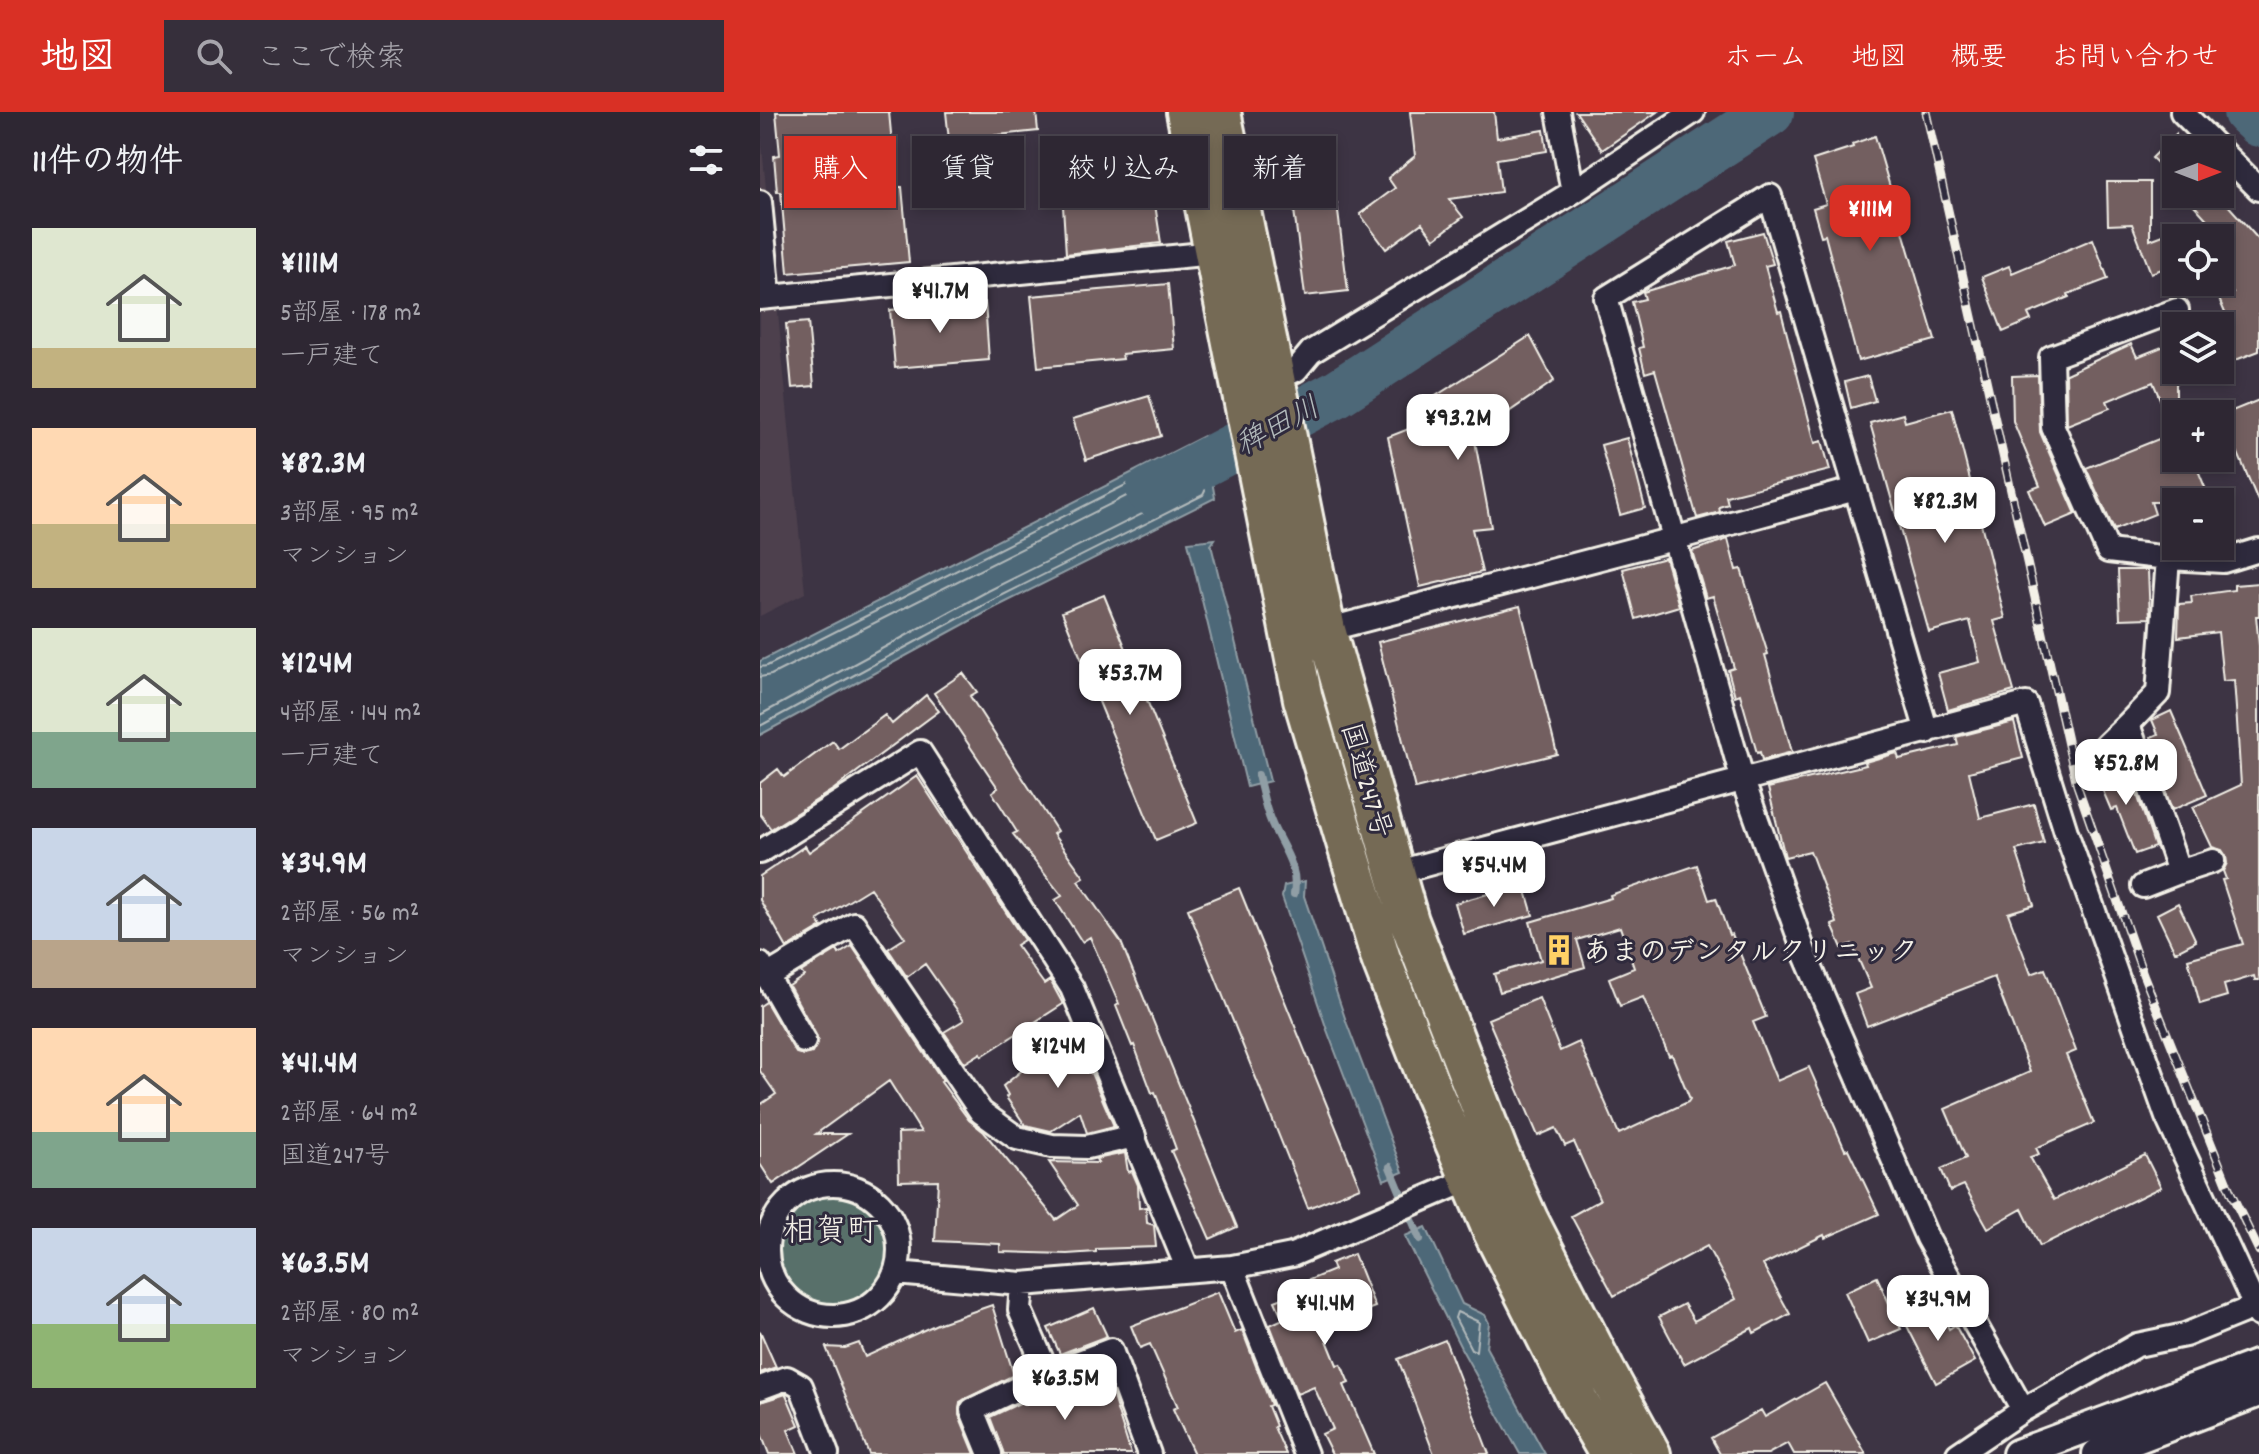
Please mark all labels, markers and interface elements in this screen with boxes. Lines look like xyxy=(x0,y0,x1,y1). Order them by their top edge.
search box xyxy=(164,20,724,92)
text: 地図 xyxy=(40,33,116,88)
icon: search xyxy=(192,34,236,78)
text: ここで検索 xyxy=(256,39,406,82)
text: ホーム xyxy=(1724,40,1807,80)
text: 地図 xyxy=(1851,40,1907,80)
text: 概要 xyxy=(1951,40,2007,80)
text: お問い合わせ xyxy=(2051,40,2219,80)
chip: 購入 xyxy=(784,136,896,208)
chip: 賃貸 xyxy=(912,136,1024,208)
chip: 絞り込み xyxy=(1040,136,1208,208)
chip: 新着 xyxy=(1224,136,1336,208)
north arrow xyxy=(2162,136,2234,208)
map controls xyxy=(2162,136,2234,560)
icon: filters xyxy=(684,138,728,182)
text: 11件の物件 xyxy=(32,140,183,189)
pin: ¥111M xyxy=(1814,185,1926,253)
text: ¥111M xyxy=(1848,192,1892,229)
button: locate xyxy=(2162,224,2234,296)
text: ¥111M xyxy=(280,241,339,290)
icon: home xyxy=(96,260,192,356)
pin: ¥41.7M xyxy=(875,267,1005,335)
text: ¥41.7M xyxy=(911,274,969,311)
text: 5部屋 · 178 m² xyxy=(280,296,421,333)
button: layers xyxy=(2162,312,2234,384)
text: 一戸建て xyxy=(280,339,384,376)
water label: 稗田川 xyxy=(1229,389,1329,469)
pin: ¥93.2M xyxy=(1393,394,1523,462)
button: + xyxy=(2162,400,2234,472)
text: ¥93.2M xyxy=(1425,401,1491,438)
text: ¥82.3M xyxy=(280,441,366,490)
icon: home xyxy=(96,460,192,556)
pin: ¥82.3M xyxy=(1880,477,2010,545)
text: ¥82.3M xyxy=(1912,484,1978,521)
button: − xyxy=(2162,488,2234,560)
text: 3部屋 · 95 m² xyxy=(280,496,419,533)
text: マンション xyxy=(280,539,409,576)
text: ¥124M xyxy=(280,641,353,690)
pin: ¥53.7M xyxy=(1065,649,1195,717)
text: ¥53.7M xyxy=(1097,656,1163,693)
icon: home xyxy=(96,660,192,756)
text: 4部屋 · 144 m² xyxy=(280,696,421,733)
street label: 国道247号 xyxy=(1328,719,1399,844)
text: 一戸建て xyxy=(280,739,384,776)
pin: ¥52.8M xyxy=(2061,739,2191,807)
text: ¥52.8M xyxy=(2093,746,2159,783)
text: ¥34.9M xyxy=(280,841,367,890)
pin: ¥54.4M xyxy=(1429,841,1559,909)
text: ¥54.4M xyxy=(1461,848,1527,885)
icon: home xyxy=(96,860,192,956)
text: 2部屋 · 56 m² xyxy=(280,896,419,933)
building icon: あまのデンタルクリニック xyxy=(1542,933,1576,967)
place label: あまのデンタルクリニック xyxy=(1583,935,1918,975)
text: マンション xyxy=(280,939,409,976)
pin: ¥124M xyxy=(1002,1022,1114,1090)
text: ¥124M xyxy=(1030,1029,1086,1066)
text: ¥41.4M xyxy=(280,1041,358,1090)
icon: home xyxy=(96,1060,192,1156)
text: 2部屋 · 64 m² xyxy=(280,1096,418,1133)
text: 国道247号 xyxy=(280,1139,390,1176)
district label: 相賀町 xyxy=(783,1211,879,1257)
text: ¥63.5M xyxy=(280,1241,370,1290)
icon: home xyxy=(96,1260,192,1356)
pin: ¥34.9M xyxy=(1873,1275,2003,1343)
pin: ¥41.4M xyxy=(1260,1279,1390,1347)
text: ¥34.9M xyxy=(1905,1282,1971,1319)
text: ¥41.4M xyxy=(1295,1286,1355,1323)
text: 2部屋 · 80 m² xyxy=(280,1296,419,1333)
text: マンション xyxy=(280,1339,409,1376)
pin: ¥63.5M xyxy=(1000,1354,1130,1422)
text: ¥63.5M xyxy=(1031,1361,1099,1398)

